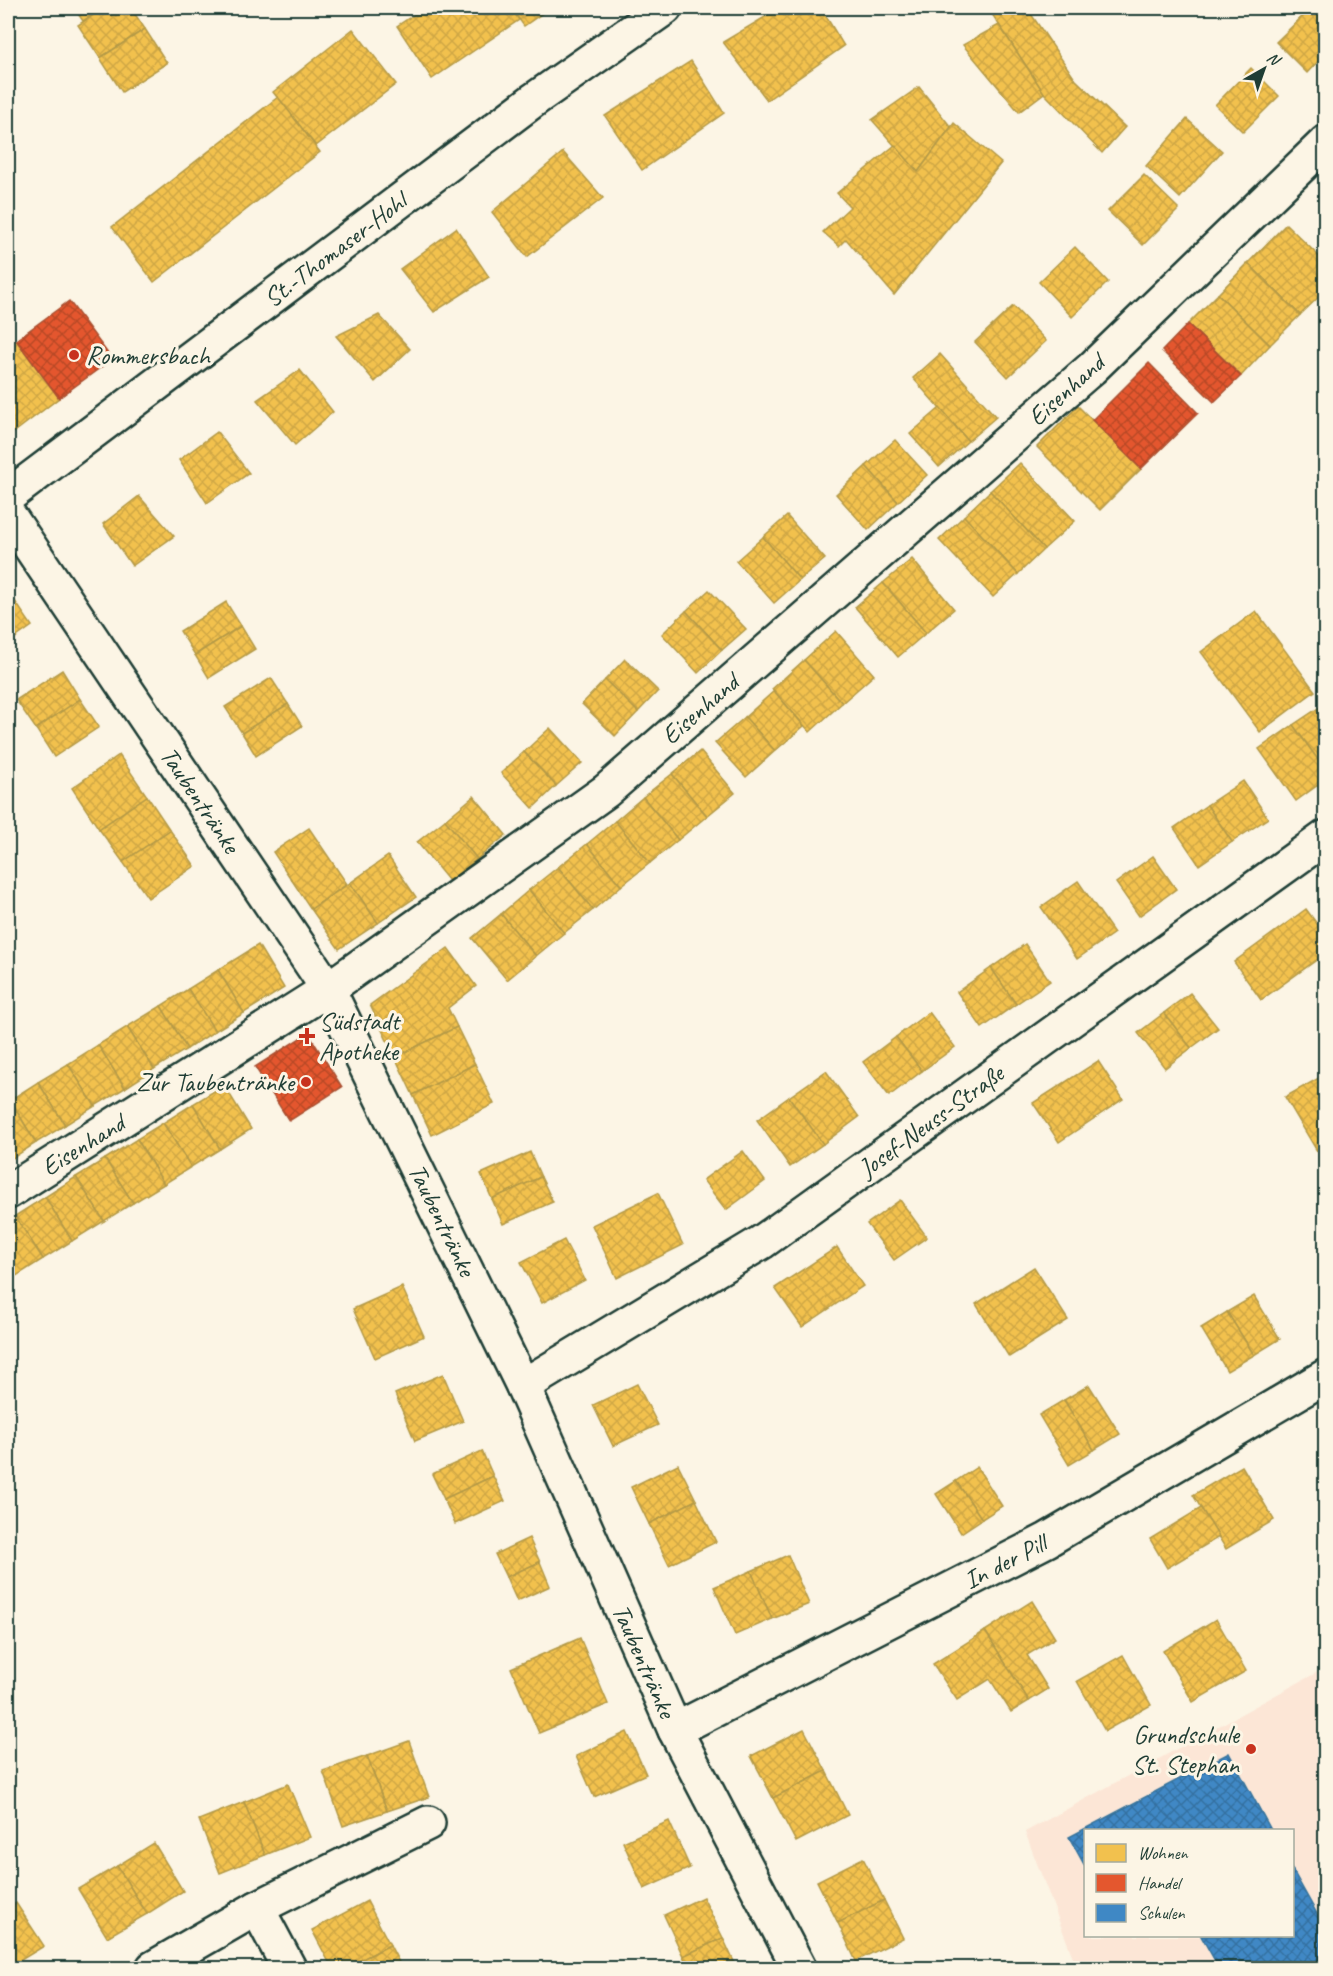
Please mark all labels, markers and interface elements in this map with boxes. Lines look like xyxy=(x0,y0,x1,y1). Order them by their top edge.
north arrow xyxy=(1234,39,1294,99)
text: N xyxy=(1263,47,1286,71)
street label: St.-Thomaser-Hohl xyxy=(257,183,417,315)
place label: Rommersbach xyxy=(86,339,212,372)
street label: Eisenhand xyxy=(1021,344,1114,433)
marker: Rommersbach xyxy=(67,348,81,362)
street label: Eisenhand xyxy=(654,664,748,752)
street label: Taubentränke xyxy=(152,741,249,861)
place label: Südstadt Apotheke xyxy=(319,1005,402,1068)
marker: Südstadt Apotheke xyxy=(300,1029,314,1043)
street label: Josef-Neuss-Straße xyxy=(850,1056,1012,1186)
place label: Zur Taubentränke xyxy=(136,1066,297,1099)
marker: Zur Taubentränke xyxy=(299,1075,313,1089)
street label: Eisenhand xyxy=(35,1105,134,1183)
street label: Taubentränke xyxy=(401,1158,484,1284)
street label: In der Pill xyxy=(958,1525,1056,1597)
street label: Taubentränke xyxy=(604,1599,685,1725)
place label: Grundschule St. Stephan xyxy=(1132,1718,1241,1781)
marker: Grundschule St. Stephan xyxy=(1244,1742,1258,1756)
legend xyxy=(1084,1829,1294,1937)
text: Wohnen xyxy=(1138,1842,1189,1864)
text: Handel xyxy=(1138,1872,1183,1894)
text: Schulen xyxy=(1138,1902,1186,1924)

